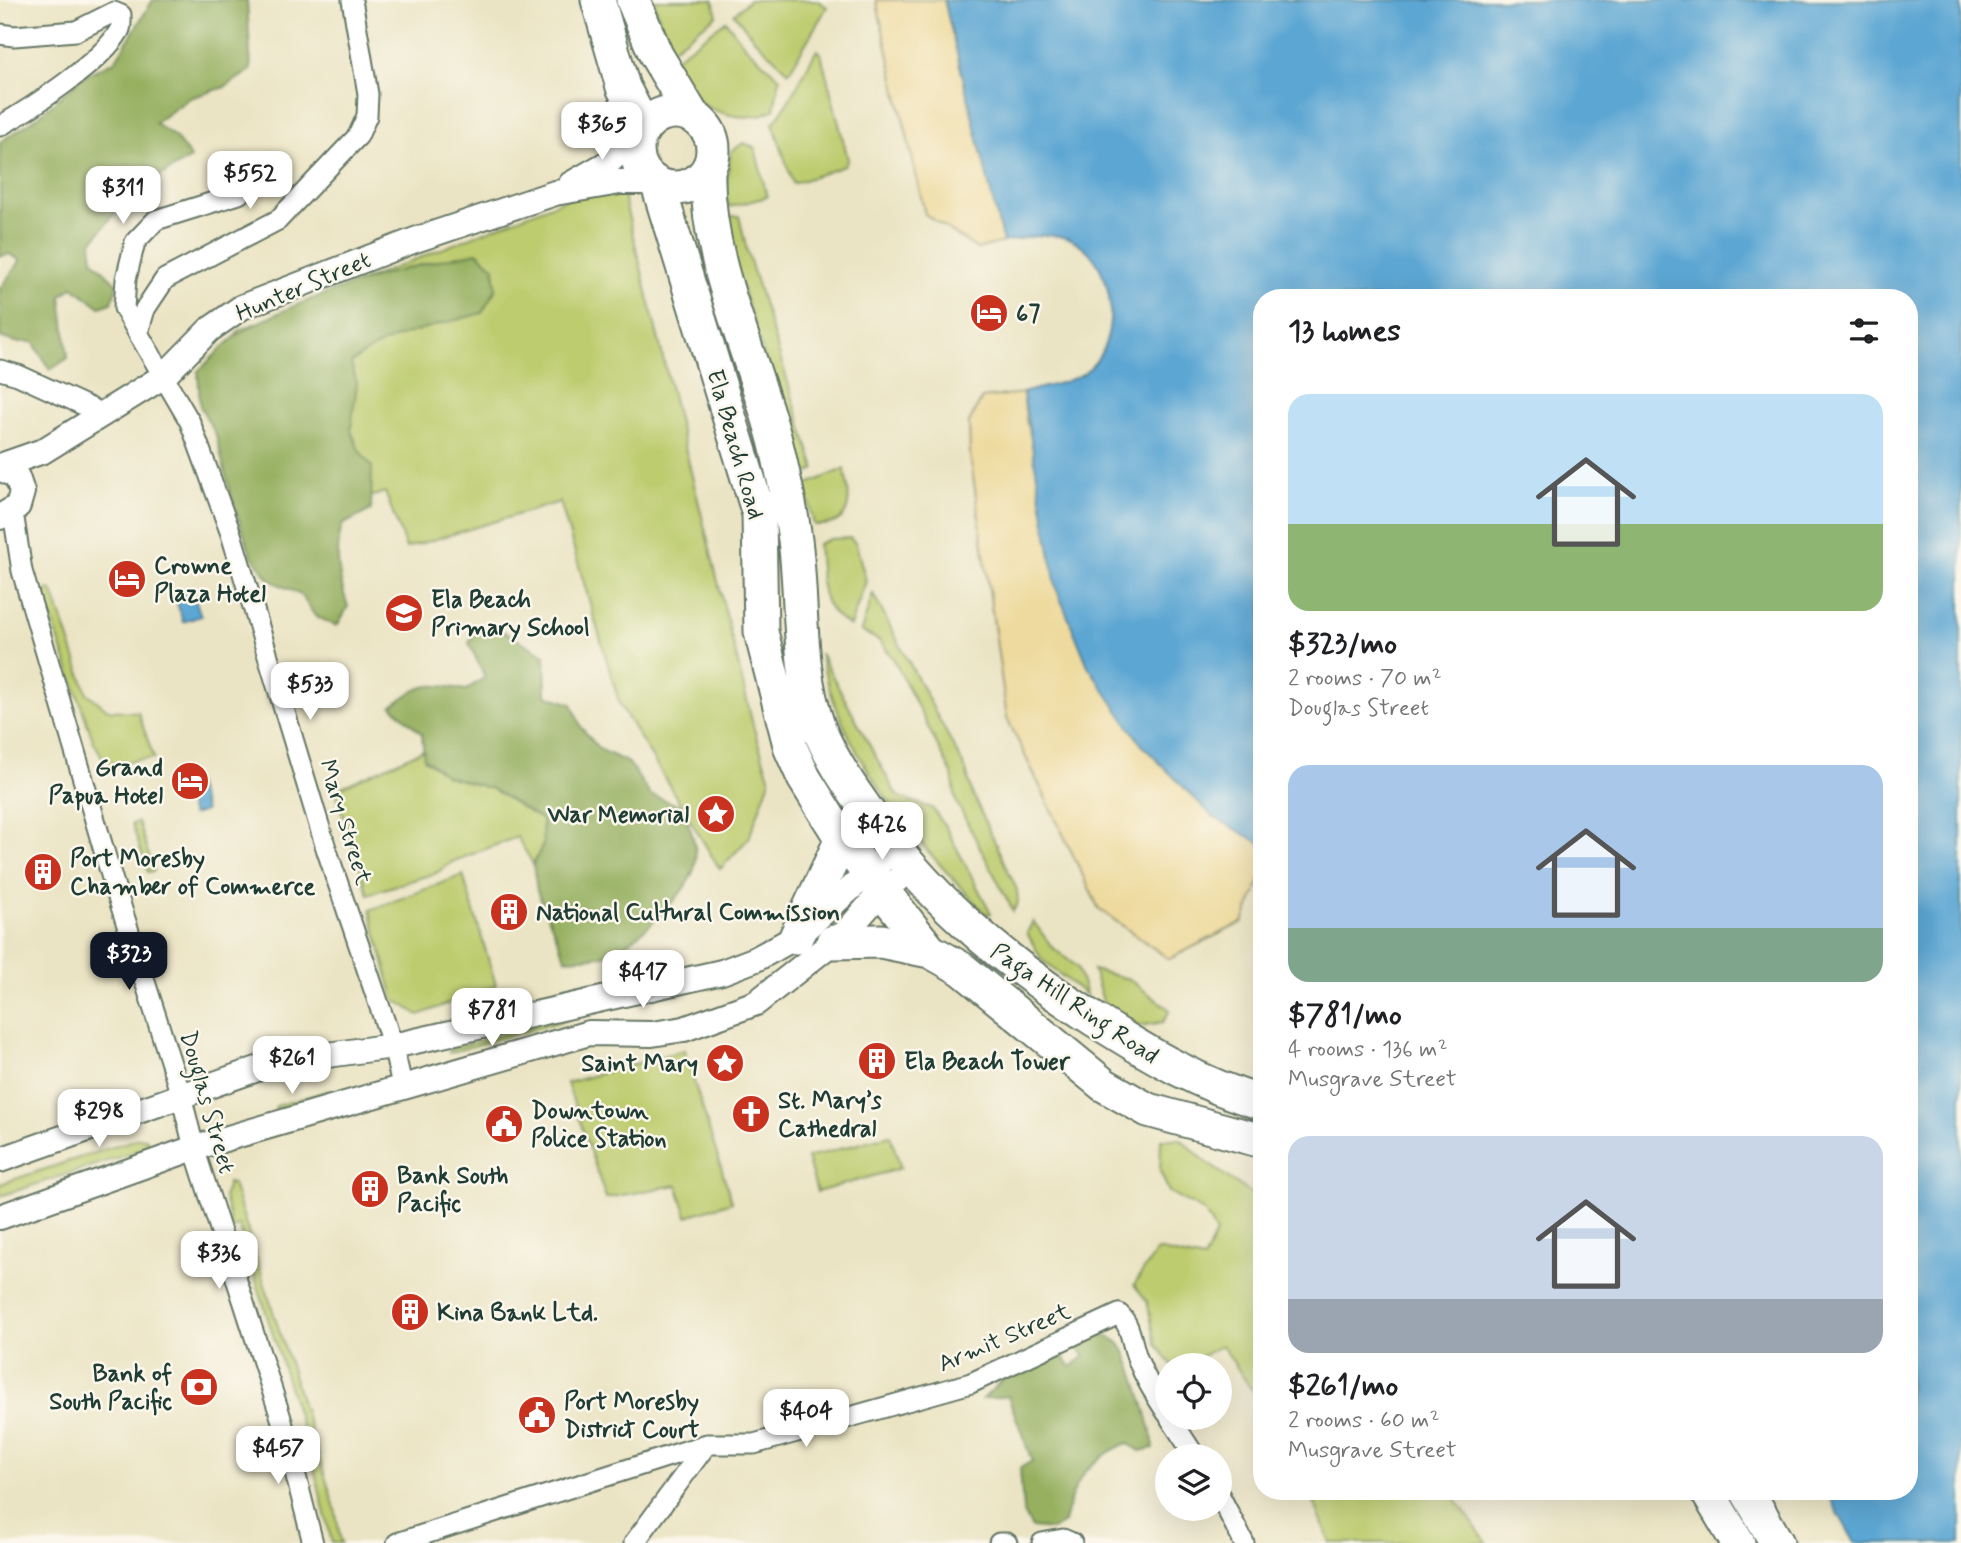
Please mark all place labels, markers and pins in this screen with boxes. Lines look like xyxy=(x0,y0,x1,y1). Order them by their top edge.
pin: $365 xyxy=(561,102,643,162)
pin: $552 xyxy=(209,152,291,211)
pin: $311 xyxy=(82,166,164,226)
hotel icon: 67 xyxy=(968,292,1010,334)
place label: 67 xyxy=(1016,299,1040,330)
place label: Crowne Plaza Hotel xyxy=(154,551,266,610)
hotel icon: Crowne Plaza Hotel xyxy=(106,558,148,600)
place label: Ela Beach Primary School xyxy=(431,585,590,644)
school or university icon: Ela Beach Primary School xyxy=(383,592,425,634)
pin: $533 xyxy=(269,662,351,722)
place label: Grand Papua Hotel xyxy=(49,753,163,812)
hotel icon: Grand Papua Hotel xyxy=(169,760,211,802)
place icon: War Memorial xyxy=(695,793,737,835)
place label: War Memorial xyxy=(547,800,689,831)
pin: $426 xyxy=(841,802,923,862)
place label: Port Moresby Chamber of Commerce xyxy=(70,844,316,903)
building icon: Port Moresby Chamber of Commerce xyxy=(22,851,64,893)
building icon: National Cultural Commission xyxy=(488,891,530,933)
place label: National Cultural Commission xyxy=(536,898,840,929)
pin: $323 xyxy=(88,932,170,992)
pin: $417 xyxy=(602,950,684,1010)
pin: $781 xyxy=(451,988,533,1048)
pin: $261 xyxy=(251,1036,333,1096)
building icon: Ela Beach Tower xyxy=(856,1040,898,1082)
place icon: Saint Mary xyxy=(704,1042,746,1084)
place label: Ela Beach Tower xyxy=(904,1047,1071,1078)
place label: Saint Mary xyxy=(581,1049,698,1080)
place label: St. Mary’s Cathedral xyxy=(778,1086,882,1145)
pin: $298 xyxy=(58,1090,140,1149)
church icon: St. Mary’s Cathedral xyxy=(730,1093,772,1135)
place label: Downtown Police Station xyxy=(531,1096,666,1155)
public building icon: Downtown Police Station xyxy=(483,1103,525,1145)
place label: Bank South Pacific xyxy=(397,1161,509,1220)
building icon: Bank South Pacific xyxy=(349,1168,391,1210)
pin: $336 xyxy=(178,1232,260,1291)
building icon: Kina Bank Ltd. xyxy=(389,1291,431,1333)
place label: Kina Bank Ltd. xyxy=(437,1298,598,1329)
place label: Bank of South Pacific xyxy=(49,1359,173,1418)
bank icon: Bank of South Pacific xyxy=(178,1366,220,1408)
place label: Port Moresby District Court xyxy=(564,1387,700,1446)
pin: $404 xyxy=(765,1390,847,1449)
public building icon: Port Moresby District Court xyxy=(516,1394,558,1436)
pin: $457 xyxy=(237,1426,319,1486)

